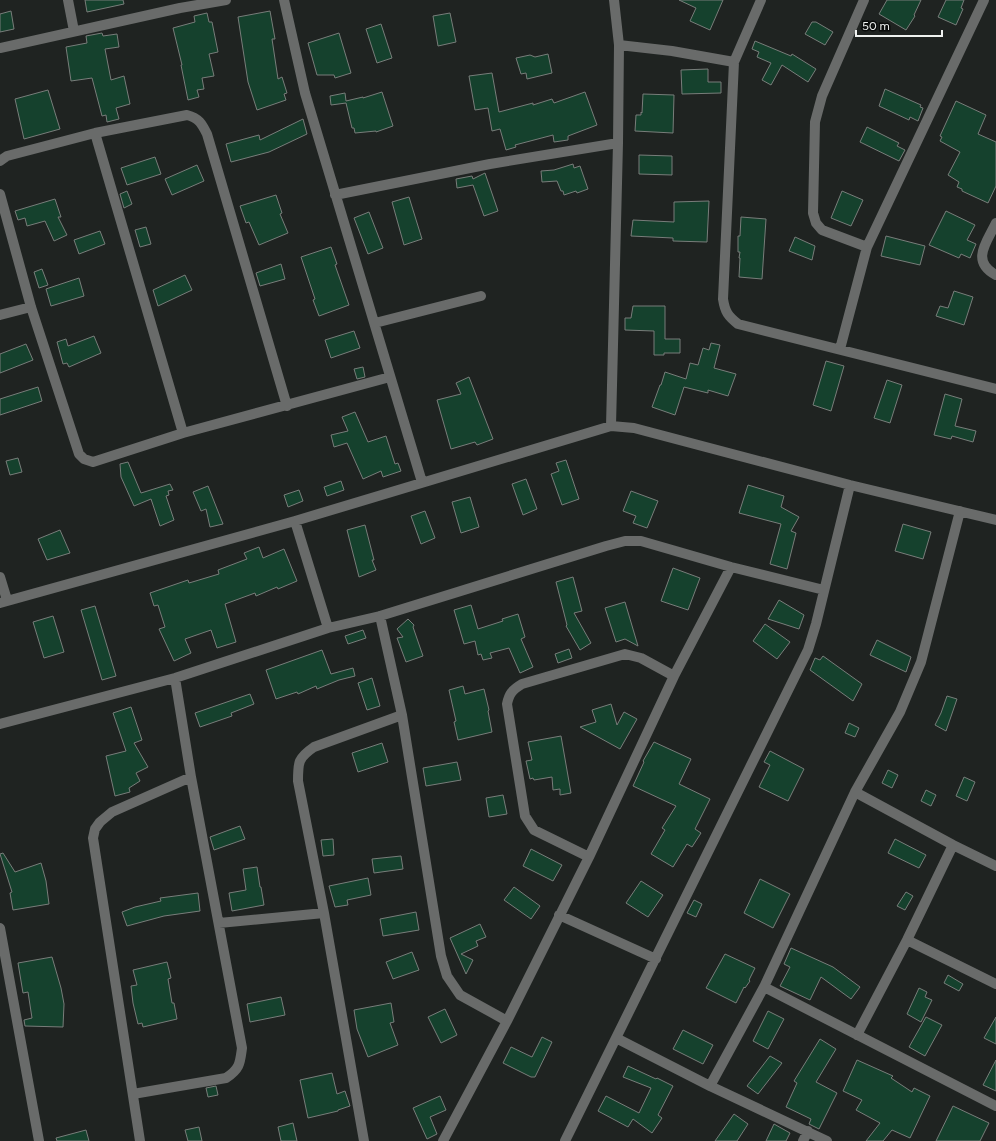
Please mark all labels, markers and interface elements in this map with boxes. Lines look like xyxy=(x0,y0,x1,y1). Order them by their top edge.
scale bar xyxy=(856,12,942,38)
text: 50 m xyxy=(862,19,890,33)

